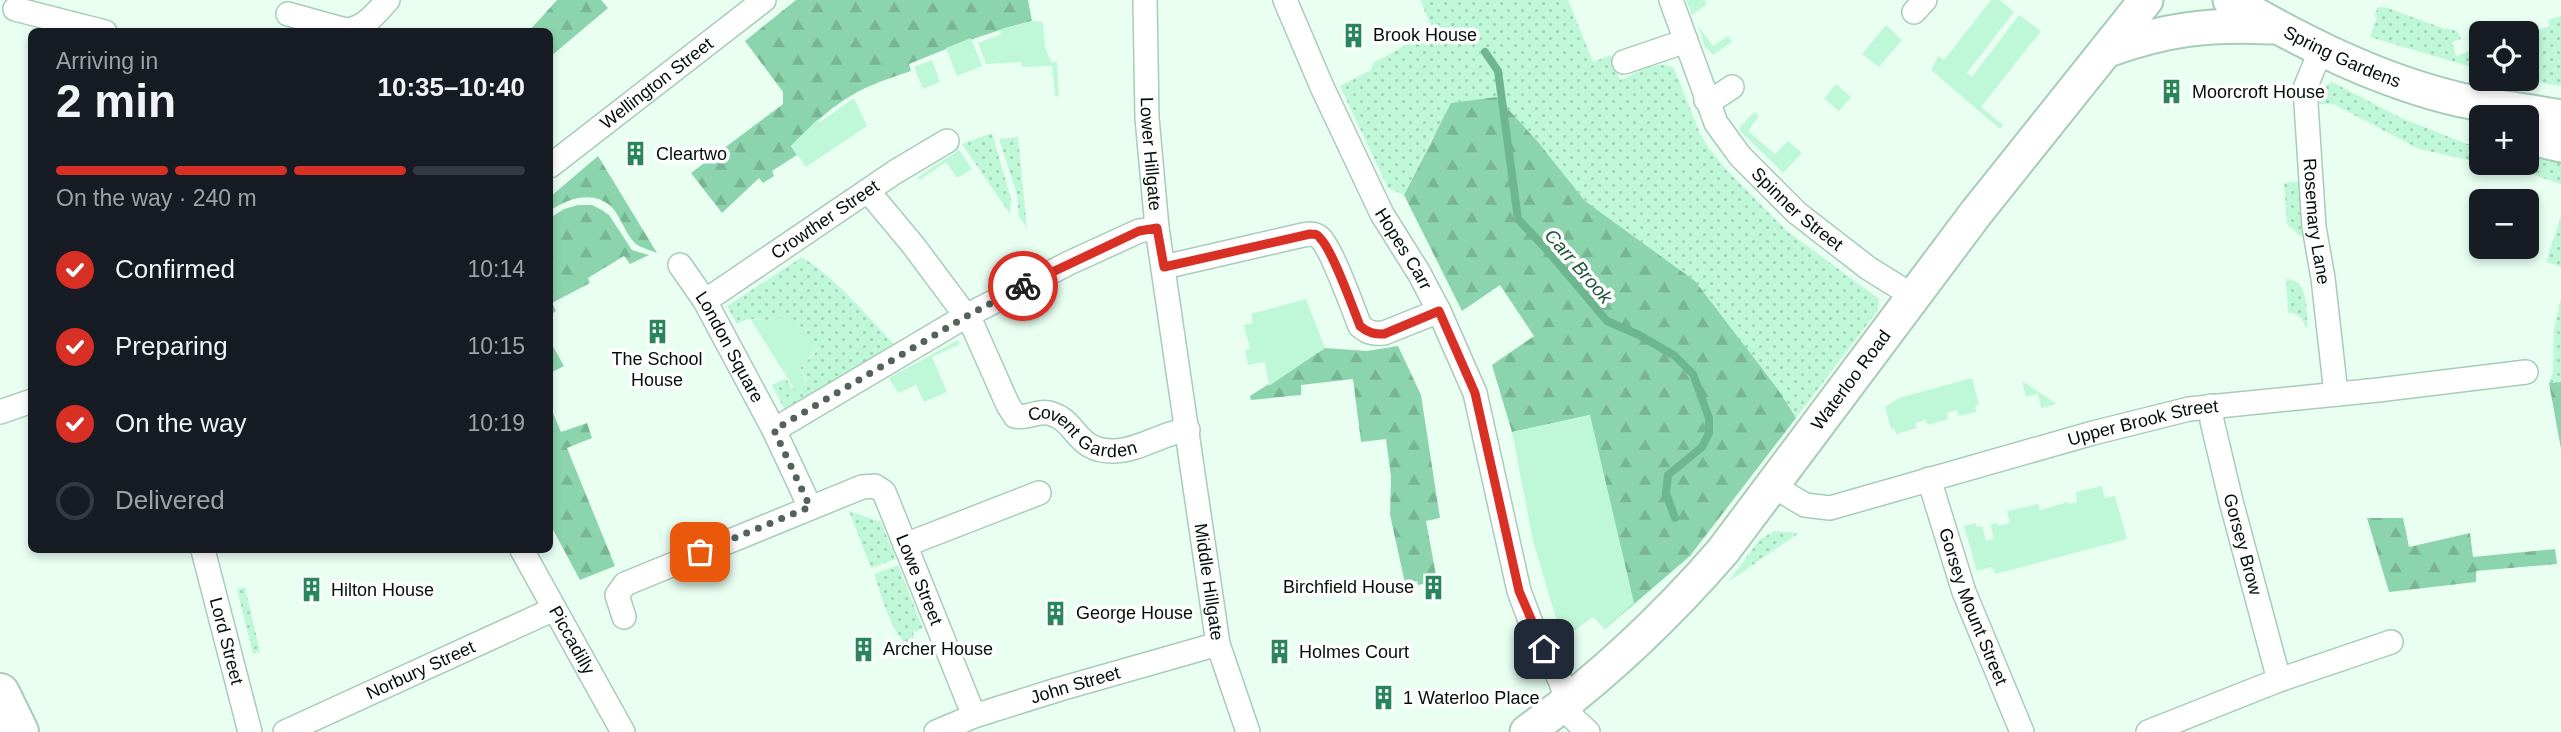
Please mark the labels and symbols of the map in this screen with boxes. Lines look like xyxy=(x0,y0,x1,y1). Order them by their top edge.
building icon: Brook House xyxy=(1339,21,1367,49)
street label: Spring Gardens xyxy=(2280,22,2403,92)
place label: Brook House xyxy=(1373,25,1477,45)
street label: Wellington Street xyxy=(596,33,717,133)
building icon: Moorcroft House xyxy=(2158,78,2186,106)
place label: Moorcroft House xyxy=(2192,82,2325,102)
street label: Lower Hillgate xyxy=(1137,97,1165,212)
building icon: Cleartwo xyxy=(622,140,650,168)
place label: Cleartwo xyxy=(656,144,727,164)
street label: Rosemary Lane xyxy=(2300,157,2334,285)
street label: Spinner Street xyxy=(1748,164,1847,255)
street label: Crowther Street xyxy=(767,176,883,263)
street label: Hopes Carr xyxy=(1371,204,1436,293)
water label: Carr Brook xyxy=(1541,225,1618,309)
courier xyxy=(988,251,1058,321)
street label: London Square xyxy=(691,288,767,406)
building icon: The School House xyxy=(643,318,671,346)
street label: Waterloo Road xyxy=(1807,326,1895,434)
place label: The School House xyxy=(611,349,703,390)
street label: Upper Brook Street xyxy=(2065,396,2219,450)
street label: Covent Garden xyxy=(1026,402,1139,461)
street label: Gorsey Brow xyxy=(2220,492,2266,598)
pin xyxy=(670,522,730,582)
street label: Middle Hillgate xyxy=(1190,522,1227,642)
street label: Gorsey Mount Street xyxy=(1935,526,2011,688)
street label: Lowe Street xyxy=(892,531,946,628)
building icon: Birchfield House xyxy=(1420,573,1448,601)
building icon: Hilton House xyxy=(297,576,325,604)
place label: Birchfield House xyxy=(1283,577,1414,597)
place label: Hilton House xyxy=(331,580,434,600)
street label: Lord Street xyxy=(206,595,247,687)
building icon: George House xyxy=(1042,599,1070,627)
street label: Piccadilly xyxy=(545,602,599,678)
place label: George House xyxy=(1076,603,1193,623)
pin xyxy=(1514,619,1574,679)
building icon: Archer House xyxy=(849,635,877,663)
street label: Norbury Street xyxy=(363,637,478,703)
building icon: Holmes Court xyxy=(1265,638,1293,666)
place label: Archer House xyxy=(883,639,993,659)
place label: Holmes Court xyxy=(1299,642,1409,662)
street label: John Street xyxy=(1028,662,1122,708)
building icon: 1 Waterloo Place xyxy=(1369,684,1397,712)
place label: 1 Waterloo Place xyxy=(1403,688,1539,708)

